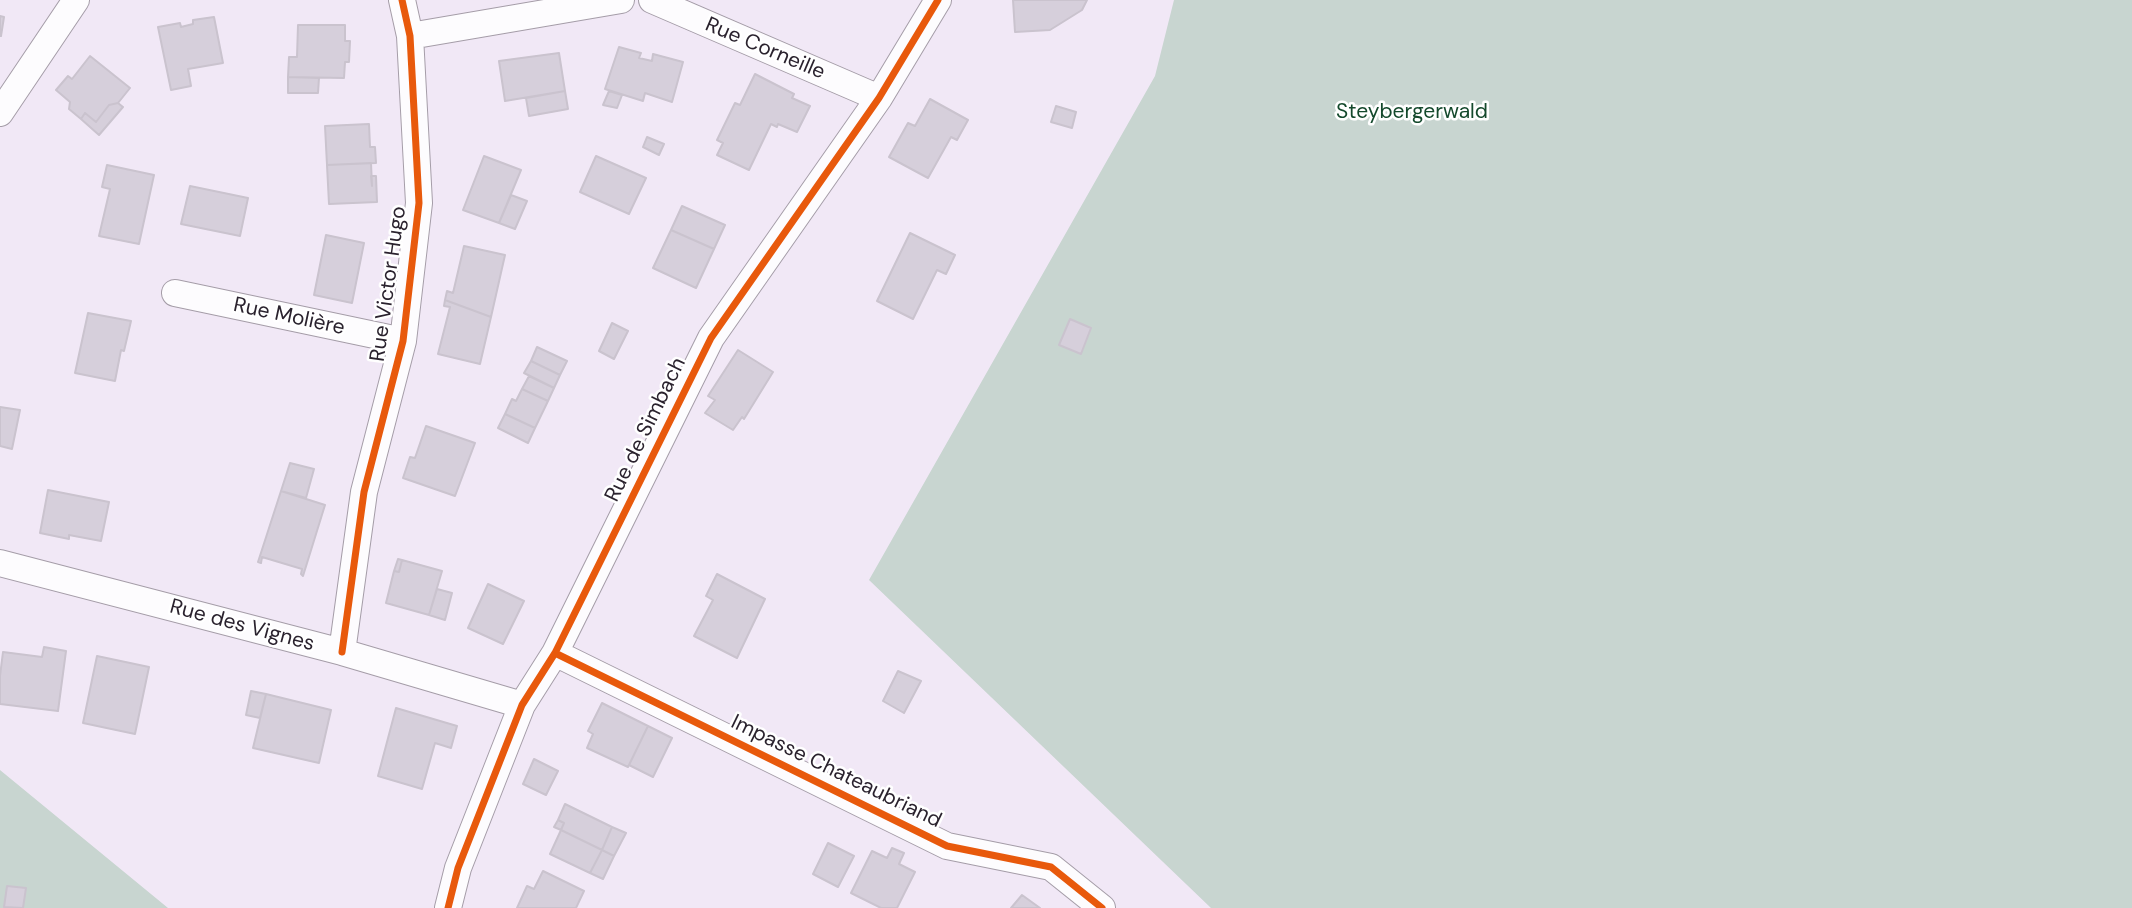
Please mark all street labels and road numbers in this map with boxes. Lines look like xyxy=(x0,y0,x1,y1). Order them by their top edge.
street label: Rue Corneille xyxy=(701,12,829,86)
street label: Rue Victor Hugo xyxy=(366,205,412,363)
street label: Rue Molière xyxy=(231,293,347,341)
street label: Rue de Simbach xyxy=(600,354,692,506)
street label: Rue des Vignes xyxy=(167,595,317,657)
street label: Impasse Chateaubriand xyxy=(727,710,945,834)

